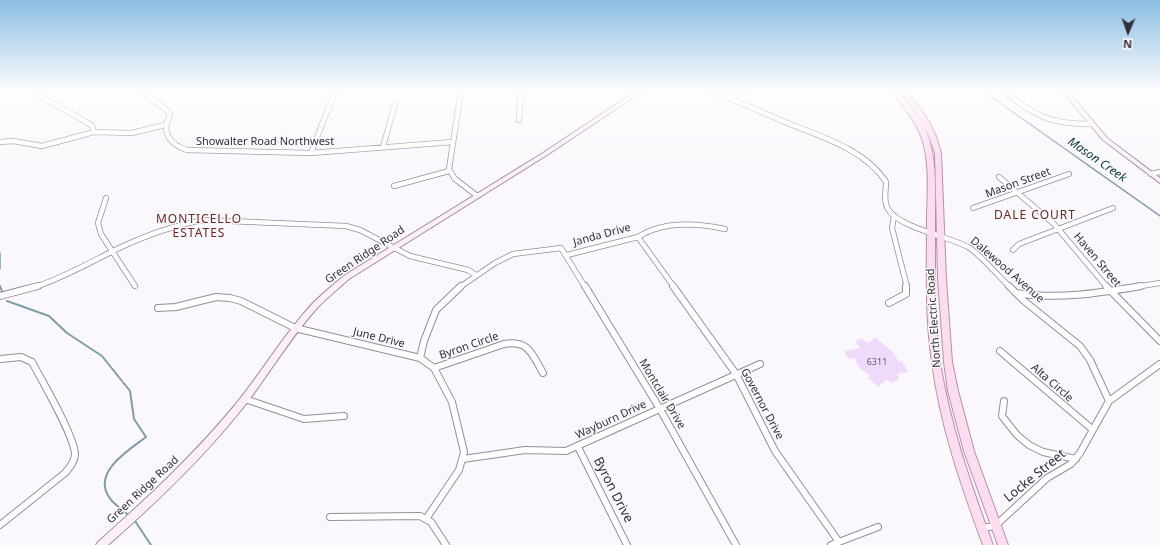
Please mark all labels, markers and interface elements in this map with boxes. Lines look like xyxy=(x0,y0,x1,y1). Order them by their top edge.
north arrow xyxy=(1108,12,1148,52)
text: N xyxy=(1123,37,1132,52)
water label: Mason Creek xyxy=(1065,134,1129,186)
street label: Showalter Road Northwest xyxy=(196,135,334,149)
street label: Mason Street xyxy=(984,165,1052,201)
district label: DALE COURT xyxy=(994,209,1076,223)
district label: MONTICELLO ESTATES xyxy=(156,213,242,241)
street label: Janda Drive xyxy=(572,221,632,249)
street label: Green Ridge Road xyxy=(323,223,407,287)
street label: Haven Street xyxy=(1071,230,1123,290)
street label: Dalewood Avenue xyxy=(967,234,1047,306)
street label: North Electric Road xyxy=(924,268,944,368)
street label: June Drive xyxy=(352,325,406,351)
street label: Byron Circle xyxy=(438,330,500,362)
street label: Montclair Drive xyxy=(636,357,688,431)
house number: 6311 xyxy=(867,357,887,367)
street label: Alta Circle xyxy=(1028,361,1076,405)
street label: Governor Drive xyxy=(738,366,786,442)
street label: Wayburn Drive xyxy=(573,398,649,442)
street label: Locke Street xyxy=(1001,446,1069,506)
street label: Green Ridge Road xyxy=(104,453,182,527)
street label: Byron Drive xyxy=(590,455,636,525)

